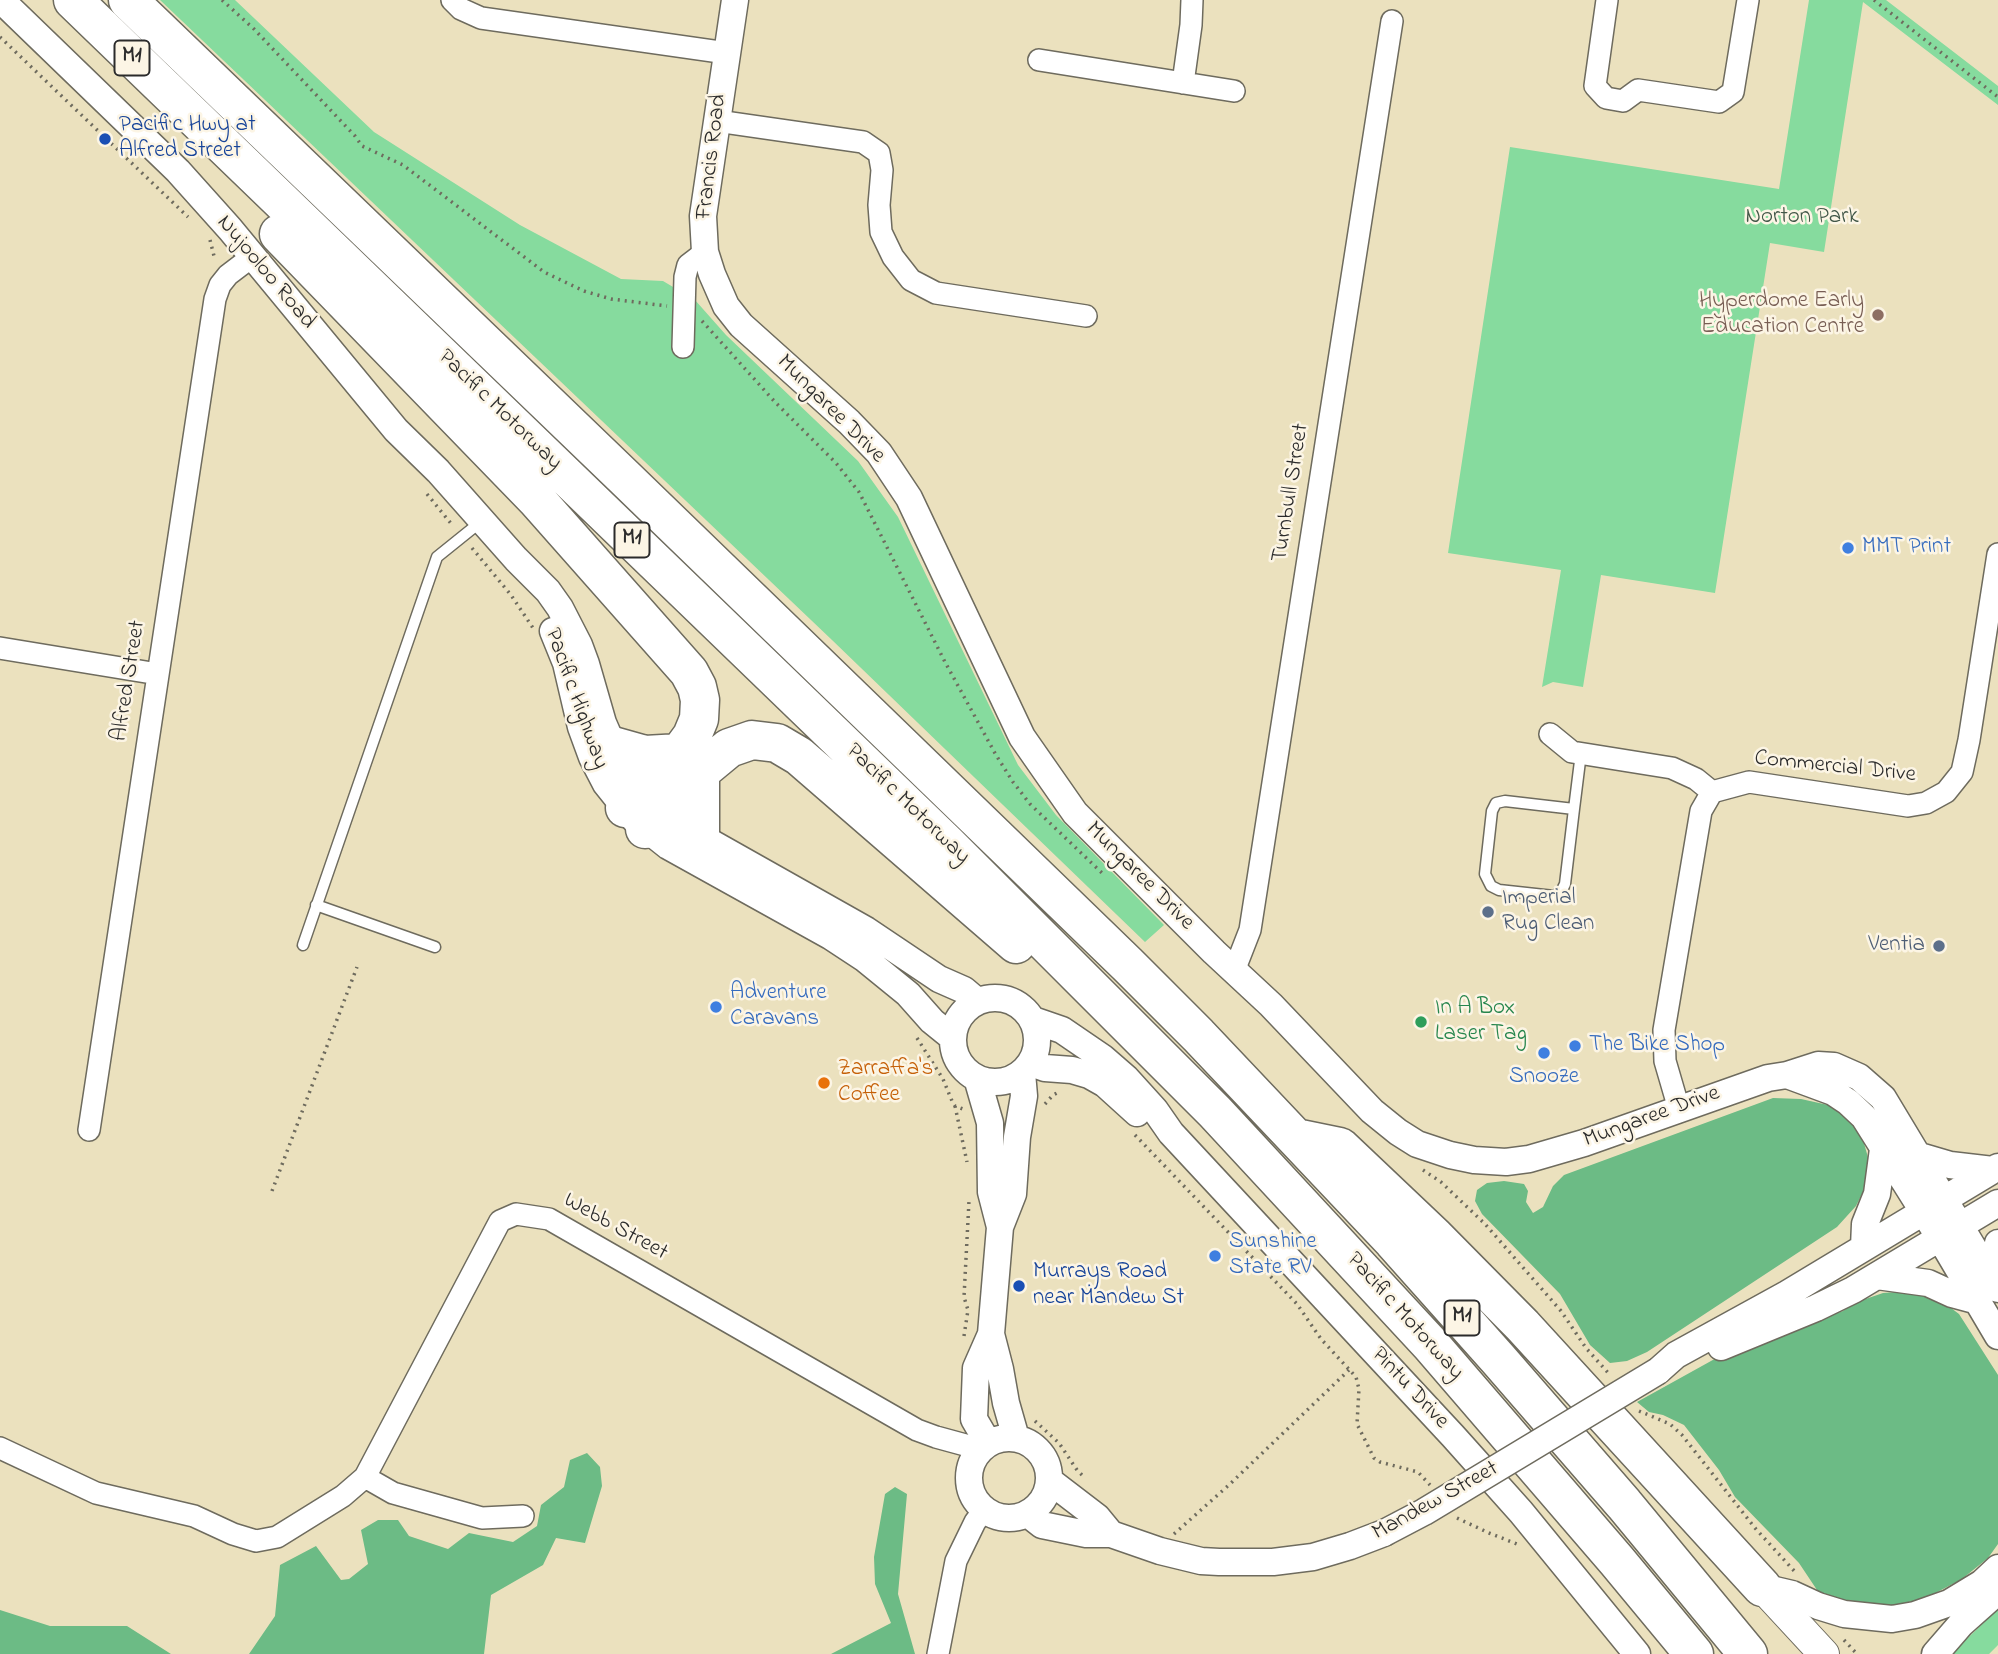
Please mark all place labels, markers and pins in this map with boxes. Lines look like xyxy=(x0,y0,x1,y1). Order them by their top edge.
place label: Pacific Hwy at Alfred Street xyxy=(119,112,256,166)
marker: Pacific Hwy at Alfred Street xyxy=(97,131,113,147)
place label: Hyperdome Early Education Centre xyxy=(1699,288,1864,342)
marker: Hyperdome Early Education Centre xyxy=(1870,307,1886,323)
place label: MMT Print xyxy=(1862,534,1951,562)
marker: MMT Print xyxy=(1840,540,1856,556)
place label: Imperial Rug Clean xyxy=(1502,885,1594,939)
marker: Imperial Rug Clean xyxy=(1480,904,1496,920)
place label: Ventia xyxy=(1868,932,1925,960)
marker: Ventia xyxy=(1931,938,1947,954)
place label: Adventure Caravans xyxy=(730,980,827,1034)
place label: In A Box Laser Tag xyxy=(1435,995,1527,1049)
marker: Adventure Caravans xyxy=(708,999,724,1015)
marker: In A Box Laser Tag xyxy=(1413,1014,1429,1030)
place label: The Bike Shop xyxy=(1589,1032,1725,1060)
marker: The Bike Shop xyxy=(1567,1038,1583,1054)
marker: Snooze xyxy=(1536,1045,1552,1061)
place label: Zarraffa's Coffee xyxy=(838,1056,933,1110)
place label: Snooze xyxy=(1509,1064,1579,1092)
marker: Zarraffa's Coffee xyxy=(816,1075,832,1091)
place label: Sunshine State RV xyxy=(1229,1229,1317,1283)
marker: Sunshine State RV xyxy=(1207,1248,1223,1264)
place label: Murrays Road near Mandew St xyxy=(1033,1259,1184,1313)
marker: Murrays Road near Mandew St xyxy=(1011,1278,1027,1294)

